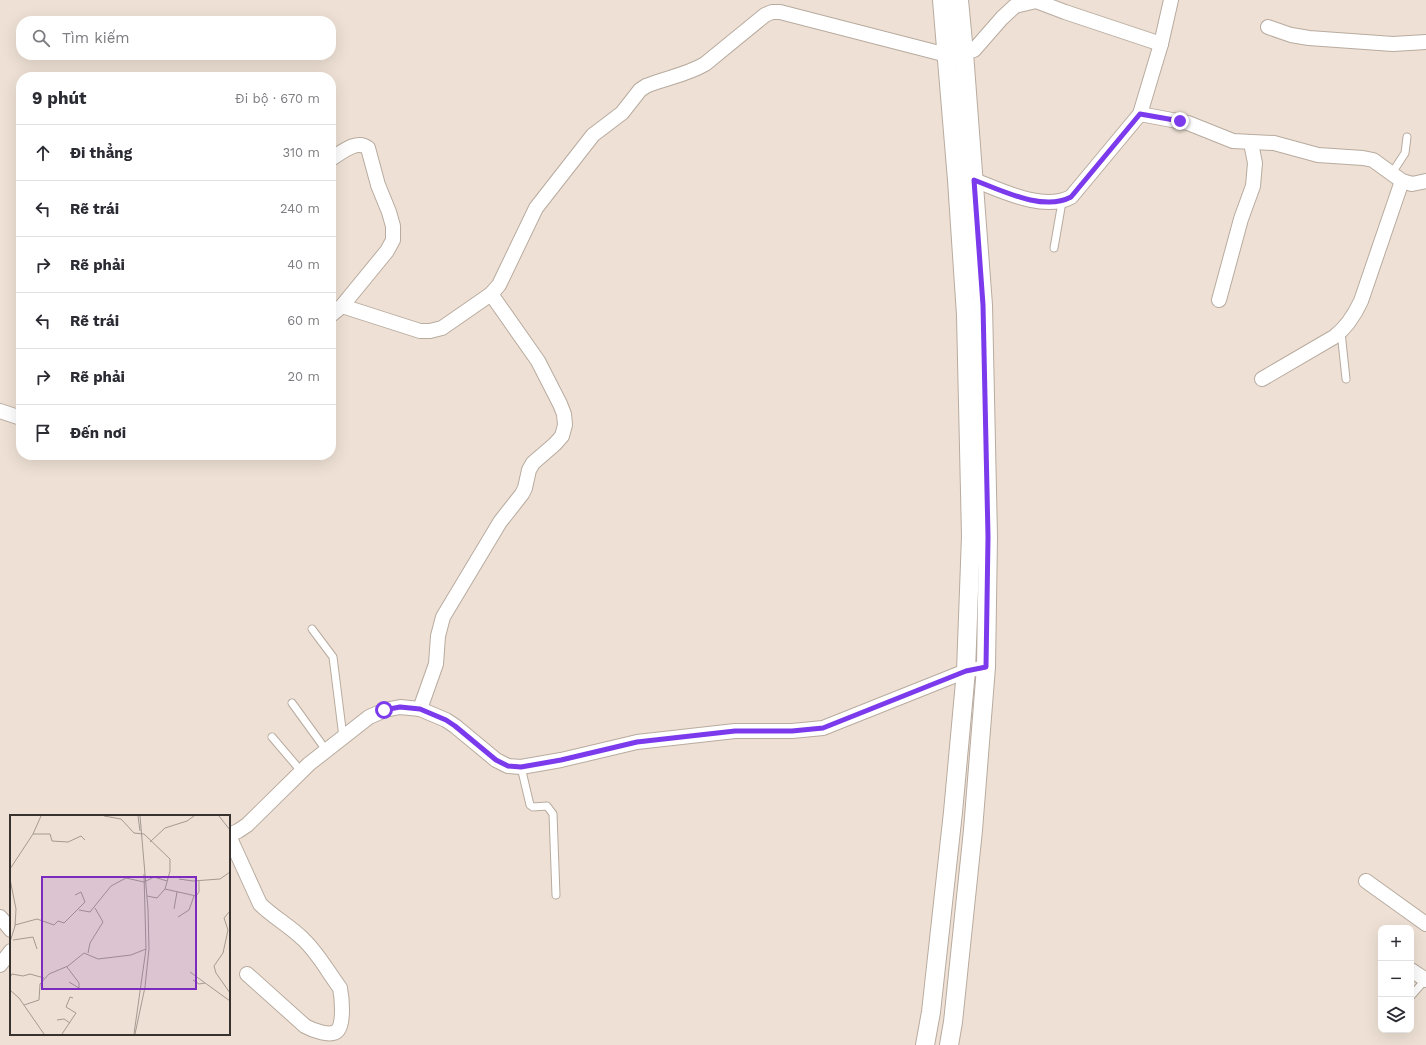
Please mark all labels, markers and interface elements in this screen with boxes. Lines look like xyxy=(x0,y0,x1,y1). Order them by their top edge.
search box xyxy=(16,16,336,60)
icon: search xyxy=(30,27,52,49)
text: Tìm kiếm xyxy=(62,29,130,47)
text: 9 phút xyxy=(32,88,87,108)
text: Đi bộ · 670 m xyxy=(235,91,320,106)
route end xyxy=(1171,112,1189,130)
icon: ahead xyxy=(32,142,54,164)
text: Đi thẳng xyxy=(70,144,132,162)
text: 310 m xyxy=(282,145,320,160)
icon: left xyxy=(32,198,54,220)
text: Rẽ trái xyxy=(70,200,119,218)
text: 240 m xyxy=(280,201,320,216)
icon: right xyxy=(32,254,54,276)
text: Rẽ phải xyxy=(70,256,125,274)
text: 40 m xyxy=(287,257,320,272)
icon: left xyxy=(32,310,54,332)
text: Rẽ trái xyxy=(70,312,119,330)
text: 60 m xyxy=(287,313,320,328)
icon: right xyxy=(32,366,54,388)
text: Rẽ phải xyxy=(70,368,125,386)
text: 20 m xyxy=(288,369,320,384)
icon: arrive xyxy=(32,422,54,444)
text: Đến nơi xyxy=(70,424,126,442)
route start xyxy=(375,701,393,719)
inset map xyxy=(10,815,230,1035)
map controls xyxy=(1378,925,1414,1033)
button: + xyxy=(1378,925,1414,961)
button: − xyxy=(1378,961,1414,997)
button: layers xyxy=(1378,997,1414,1033)

